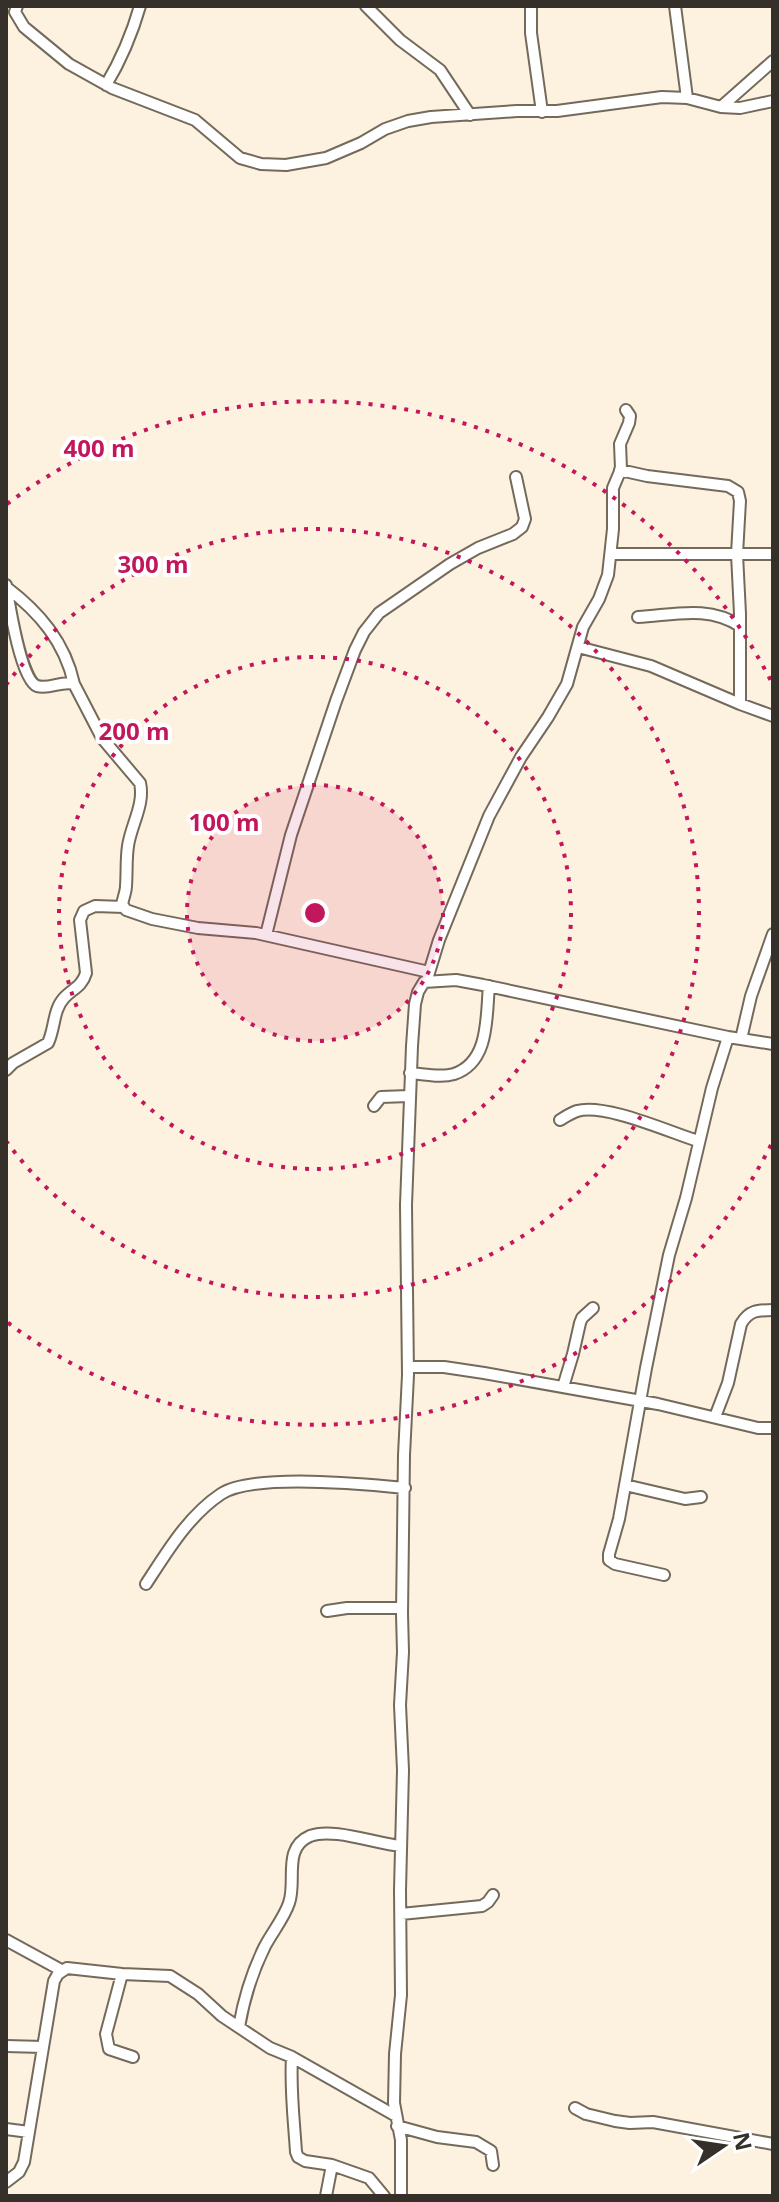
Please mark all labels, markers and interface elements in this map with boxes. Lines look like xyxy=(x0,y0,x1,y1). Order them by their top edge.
text: 400 m xyxy=(64,431,134,464)
text: 300 m xyxy=(118,547,188,580)
text: 200 m xyxy=(99,714,169,747)
text: 100 m xyxy=(189,805,259,838)
centre of rings xyxy=(301,899,329,927)
north arrow xyxy=(683,2106,763,2186)
text: N xyxy=(727,2129,760,2153)

